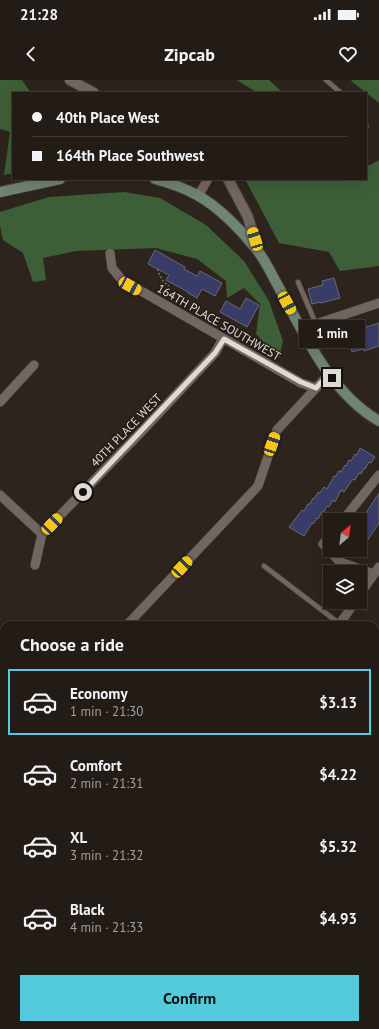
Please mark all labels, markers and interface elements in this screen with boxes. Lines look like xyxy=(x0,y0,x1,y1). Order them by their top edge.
text: 21:28 xyxy=(20,5,58,24)
icon: back xyxy=(20,43,42,65)
text: Zipcab xyxy=(164,43,215,66)
icon: heart xyxy=(337,43,359,65)
text: 40th Place West xyxy=(56,108,159,127)
text: 164th Place Southwest xyxy=(56,146,204,165)
car xyxy=(246,226,264,252)
car xyxy=(117,275,143,297)
street label: 164TH PLACE SOUTHWEST xyxy=(155,280,284,364)
car xyxy=(276,290,298,316)
callout: 1 min xyxy=(299,320,365,348)
text: 1 min xyxy=(316,325,348,342)
route end xyxy=(323,369,341,387)
street label: 40TH PLACE WEST xyxy=(87,390,165,470)
car xyxy=(262,431,282,457)
route start xyxy=(74,483,92,501)
car xyxy=(39,511,65,537)
north arrow xyxy=(323,513,367,557)
map controls xyxy=(323,513,367,609)
car xyxy=(169,554,195,580)
button: layers xyxy=(323,565,367,609)
text: Choose a ride xyxy=(20,633,124,656)
icon: car xyxy=(22,684,58,720)
text: Economy xyxy=(70,684,128,703)
text: $3.13 xyxy=(319,693,357,712)
text: 1 min · 21:30 xyxy=(70,703,143,720)
icon: car xyxy=(22,756,58,792)
text: Comfort xyxy=(70,756,122,775)
text: $4.22 xyxy=(319,765,357,784)
text: 2 min · 21:31 xyxy=(70,775,143,792)
icon: car xyxy=(22,828,58,864)
text: XL xyxy=(70,828,87,847)
text: $5.32 xyxy=(319,837,357,856)
text: 3 min · 21:32 xyxy=(70,847,143,864)
icon: car xyxy=(22,900,58,936)
text: Black xyxy=(70,900,105,919)
text: $4.93 xyxy=(319,909,357,928)
text: 4 min · 21:33 xyxy=(70,919,143,936)
button: Confirm xyxy=(20,975,359,1021)

